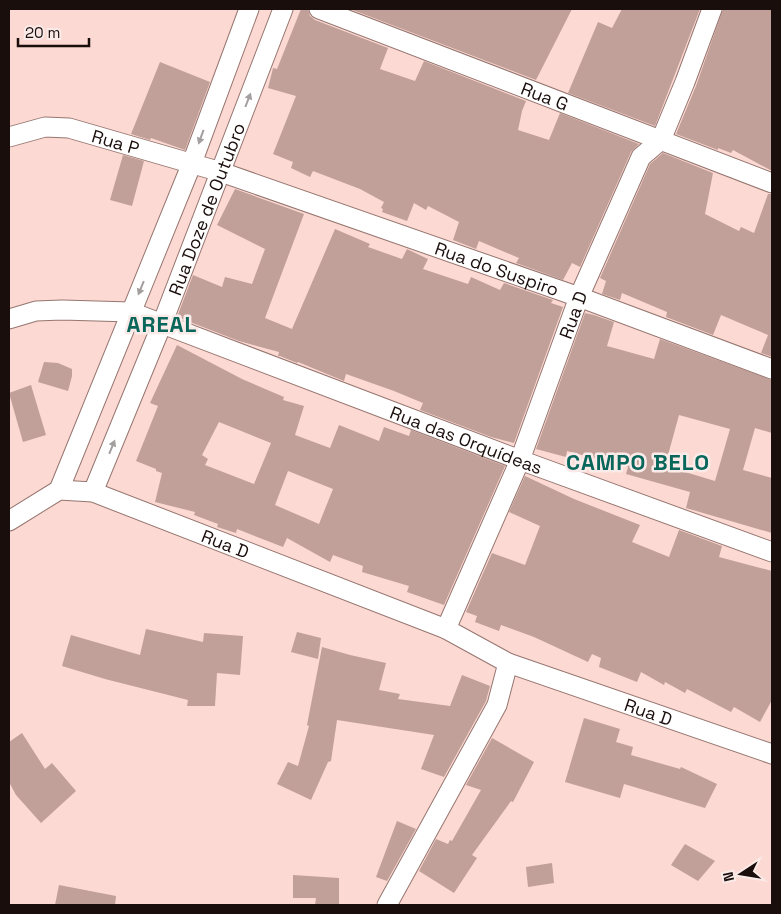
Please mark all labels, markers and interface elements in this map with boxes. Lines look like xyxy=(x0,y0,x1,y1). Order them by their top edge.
scale bar xyxy=(18,15,89,47)
text: 20 m xyxy=(25,23,60,42)
street label: Rua G xyxy=(518,76,572,115)
one-way arrow xyxy=(244,92,252,107)
street label: Rua Doze de Outubro xyxy=(163,119,250,298)
street label: Rua P xyxy=(89,124,142,159)
one-way arrow xyxy=(197,129,204,144)
street label: Rua do Suspiro xyxy=(432,236,562,301)
one-way arrow xyxy=(137,280,145,295)
street label: Rua D xyxy=(553,288,592,342)
district label: AREAL xyxy=(127,310,197,338)
street label: Rua das Orquídeas xyxy=(387,400,546,479)
one-way arrow xyxy=(108,440,116,454)
district label: CAMPO BELO xyxy=(566,448,710,476)
street label: Rua D xyxy=(198,524,253,563)
street label: Rua D xyxy=(622,693,676,730)
north arrow xyxy=(716,849,766,899)
text: N xyxy=(719,870,738,883)

